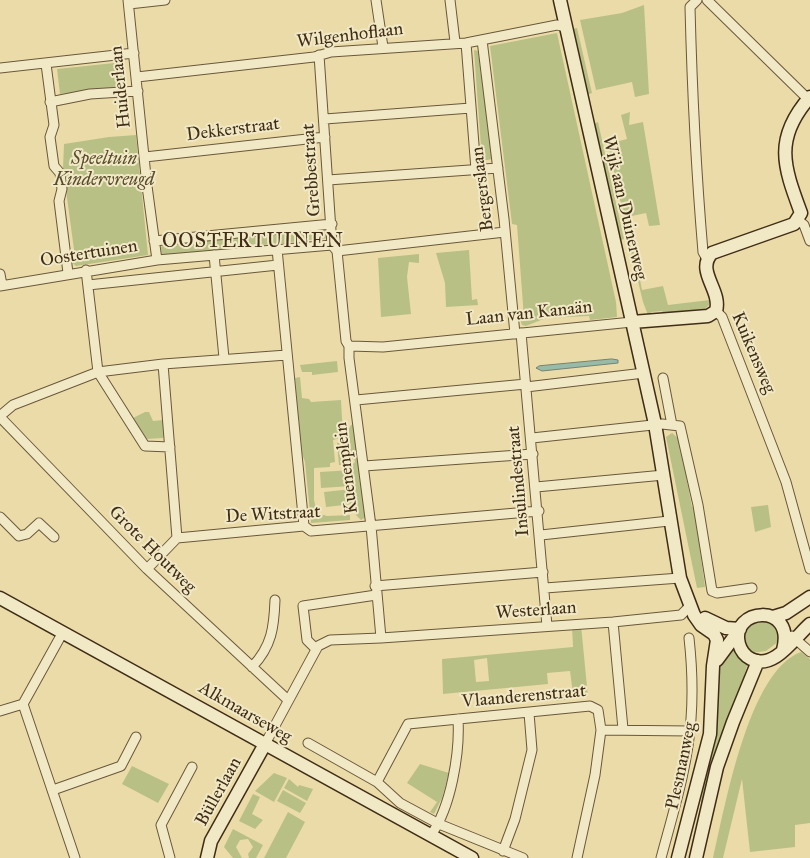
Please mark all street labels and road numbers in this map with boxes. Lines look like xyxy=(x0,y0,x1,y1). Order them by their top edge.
street label: Wilgenhoflaan xyxy=(296,19,404,53)
street label: Huiderlaan xyxy=(106,45,136,129)
street label: Dekkerstraat xyxy=(185,114,281,146)
street label: Grebbestraat xyxy=(298,123,326,217)
street label: Wijk aan Duinerweg xyxy=(597,134,651,282)
street label: Bergerslaan xyxy=(467,145,499,233)
street label: Oostertuinen xyxy=(39,236,139,272)
street label: Laan van Kanaän xyxy=(465,297,593,331)
street label: Kuikensweg xyxy=(726,309,780,397)
street label: Kuenenplein xyxy=(331,421,363,515)
street label: Insulindestraat xyxy=(503,425,535,537)
street label: Grote Houtweg xyxy=(104,502,200,598)
street label: De Witstraat xyxy=(225,502,321,528)
street label: Westerlaan xyxy=(495,597,577,625)
street label: Alkmaarseweg xyxy=(195,678,295,748)
street label: Vlaanderenstraat xyxy=(461,681,587,713)
street label: Plesmanweg xyxy=(662,720,702,812)
street label: Büllerlaan xyxy=(191,754,247,830)

